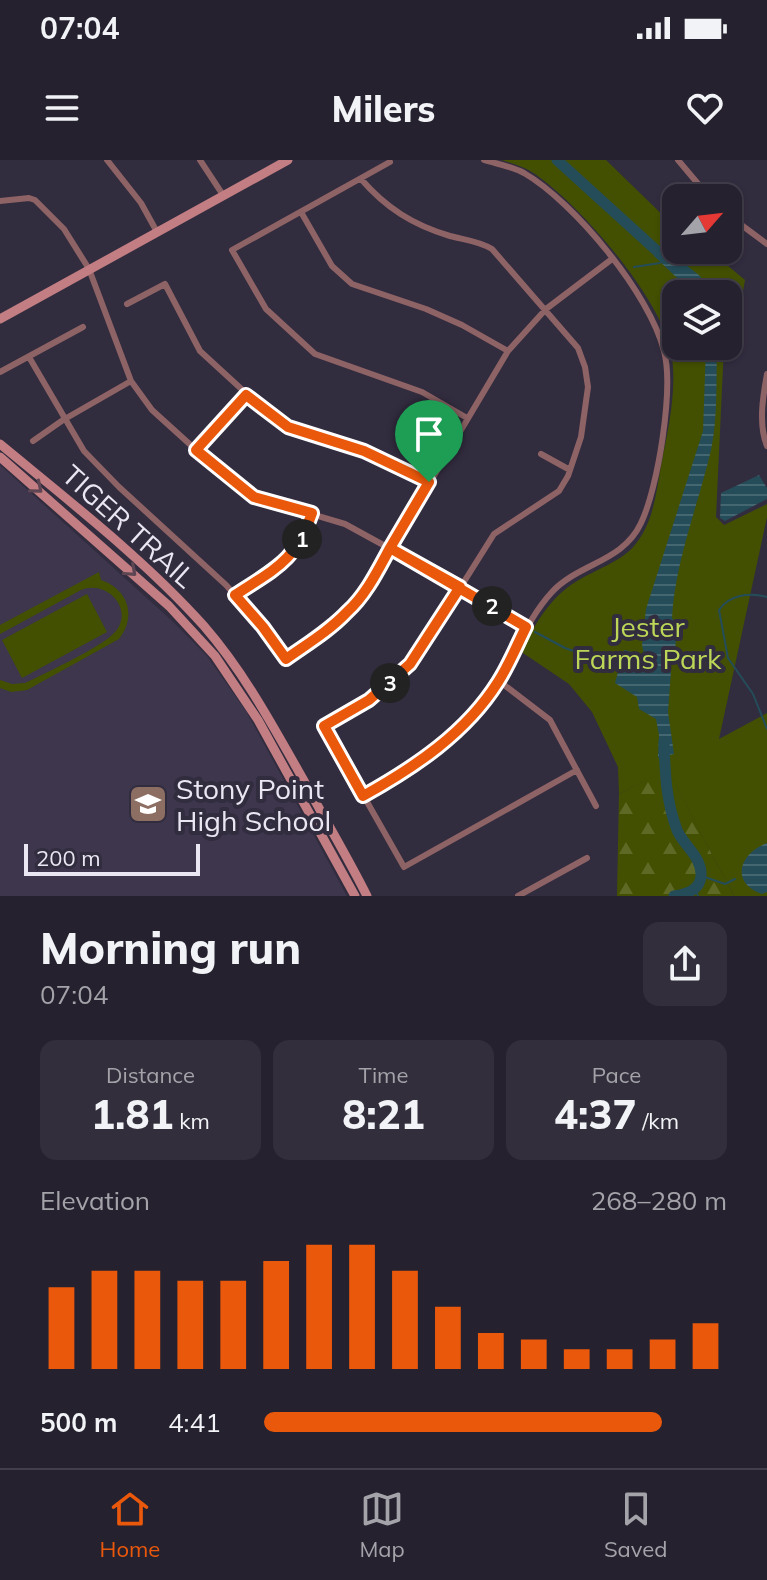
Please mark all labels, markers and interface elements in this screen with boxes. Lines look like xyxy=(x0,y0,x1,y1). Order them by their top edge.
text: 07:04 xyxy=(40,9,119,47)
icon: menu xyxy=(40,86,84,130)
text: Milers xyxy=(332,86,435,131)
icon: heart xyxy=(683,86,727,130)
north arrow xyxy=(662,184,742,264)
map controls xyxy=(662,184,742,360)
button: layers xyxy=(662,280,742,360)
pin xyxy=(395,400,463,482)
icon: arrive xyxy=(407,412,451,456)
street label: TIGER TRAIL xyxy=(55,457,203,595)
one-way arrow xyxy=(27,478,42,493)
pin: 1 xyxy=(282,519,322,559)
text: 1 xyxy=(295,525,309,553)
one-way arrow xyxy=(122,562,137,576)
pin: 2 xyxy=(472,586,512,626)
text: 2 xyxy=(485,592,499,620)
park label: Jester Farms Park xyxy=(575,609,722,676)
pin: 3 xyxy=(370,663,410,703)
text: 3 xyxy=(383,669,397,697)
place label: Stony Point High School xyxy=(176,771,331,838)
school or university icon: Stony Point High School xyxy=(127,783,169,825)
scale bar xyxy=(24,840,200,876)
text: 200 m xyxy=(36,844,101,872)
text: Morning run xyxy=(40,920,301,975)
button: share xyxy=(643,922,727,1006)
text: 07:04 xyxy=(40,978,108,1011)
text: Distance xyxy=(106,1061,195,1089)
text: Time xyxy=(359,1061,408,1089)
text: Pace xyxy=(592,1061,641,1089)
text: 1.81 xyxy=(91,1089,174,1139)
text: 8:21 xyxy=(342,1089,425,1139)
text: 4:37 xyxy=(554,1089,636,1139)
text: km xyxy=(174,1107,210,1135)
text: /km xyxy=(636,1107,679,1135)
text: Elevation xyxy=(40,1184,150,1217)
text: 268–280 m xyxy=(591,1184,727,1217)
text: 500 m xyxy=(40,1406,117,1439)
text: 4:41 xyxy=(168,1406,221,1439)
tab: Home xyxy=(100,1487,160,1563)
tab: Map xyxy=(359,1487,405,1563)
tab: Saved xyxy=(604,1487,667,1563)

